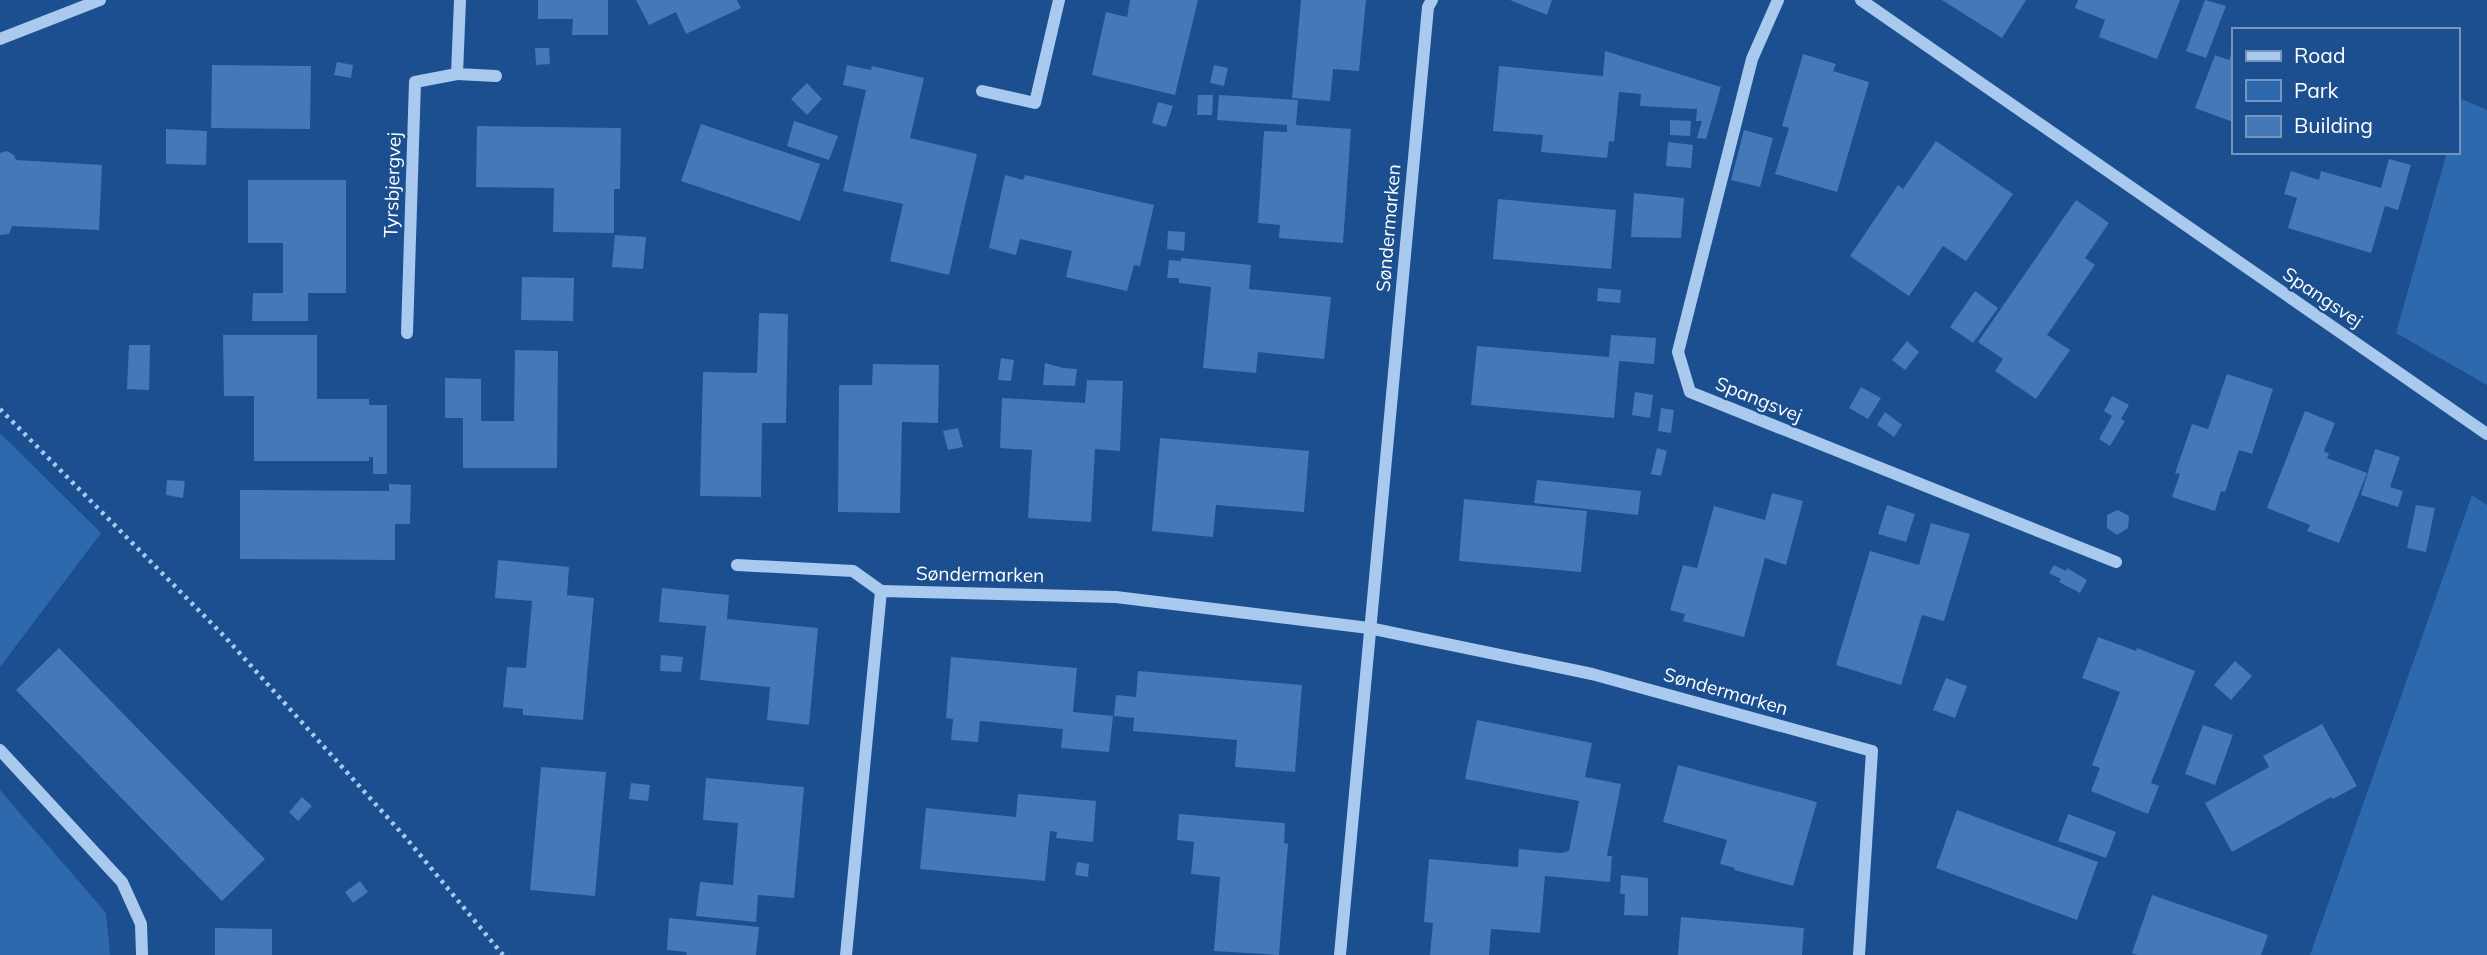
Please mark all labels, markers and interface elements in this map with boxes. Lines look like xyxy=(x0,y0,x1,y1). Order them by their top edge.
legend xyxy=(2232,28,2459,154)
text: Road xyxy=(2294,42,2345,68)
text: Park xyxy=(2294,77,2338,103)
text: Building xyxy=(2294,112,2373,138)
street label: Tyrsbjergvej xyxy=(378,132,406,238)
street label: Søndermarken xyxy=(1370,163,1406,293)
street label: Spangsvej xyxy=(2278,262,2368,332)
street label: Spangsvej xyxy=(1712,371,1806,427)
street label: Søndermarken xyxy=(916,561,1044,587)
street label: Søndermarken xyxy=(1661,662,1791,720)

